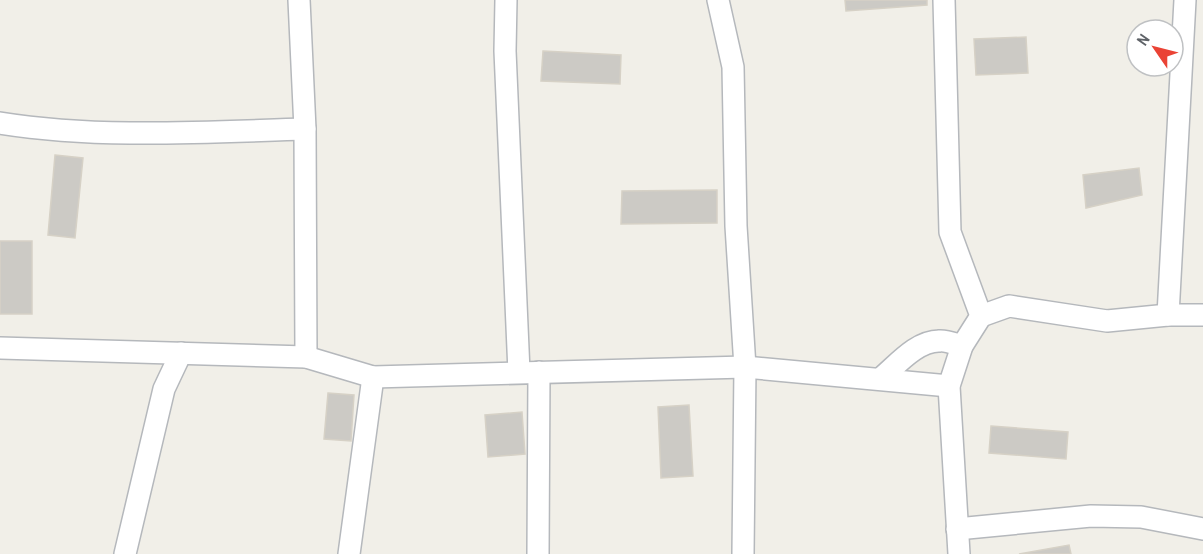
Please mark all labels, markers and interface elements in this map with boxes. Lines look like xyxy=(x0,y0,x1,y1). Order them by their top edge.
north arrow xyxy=(1125,18,1185,78)
text: N xyxy=(1131,29,1154,50)

